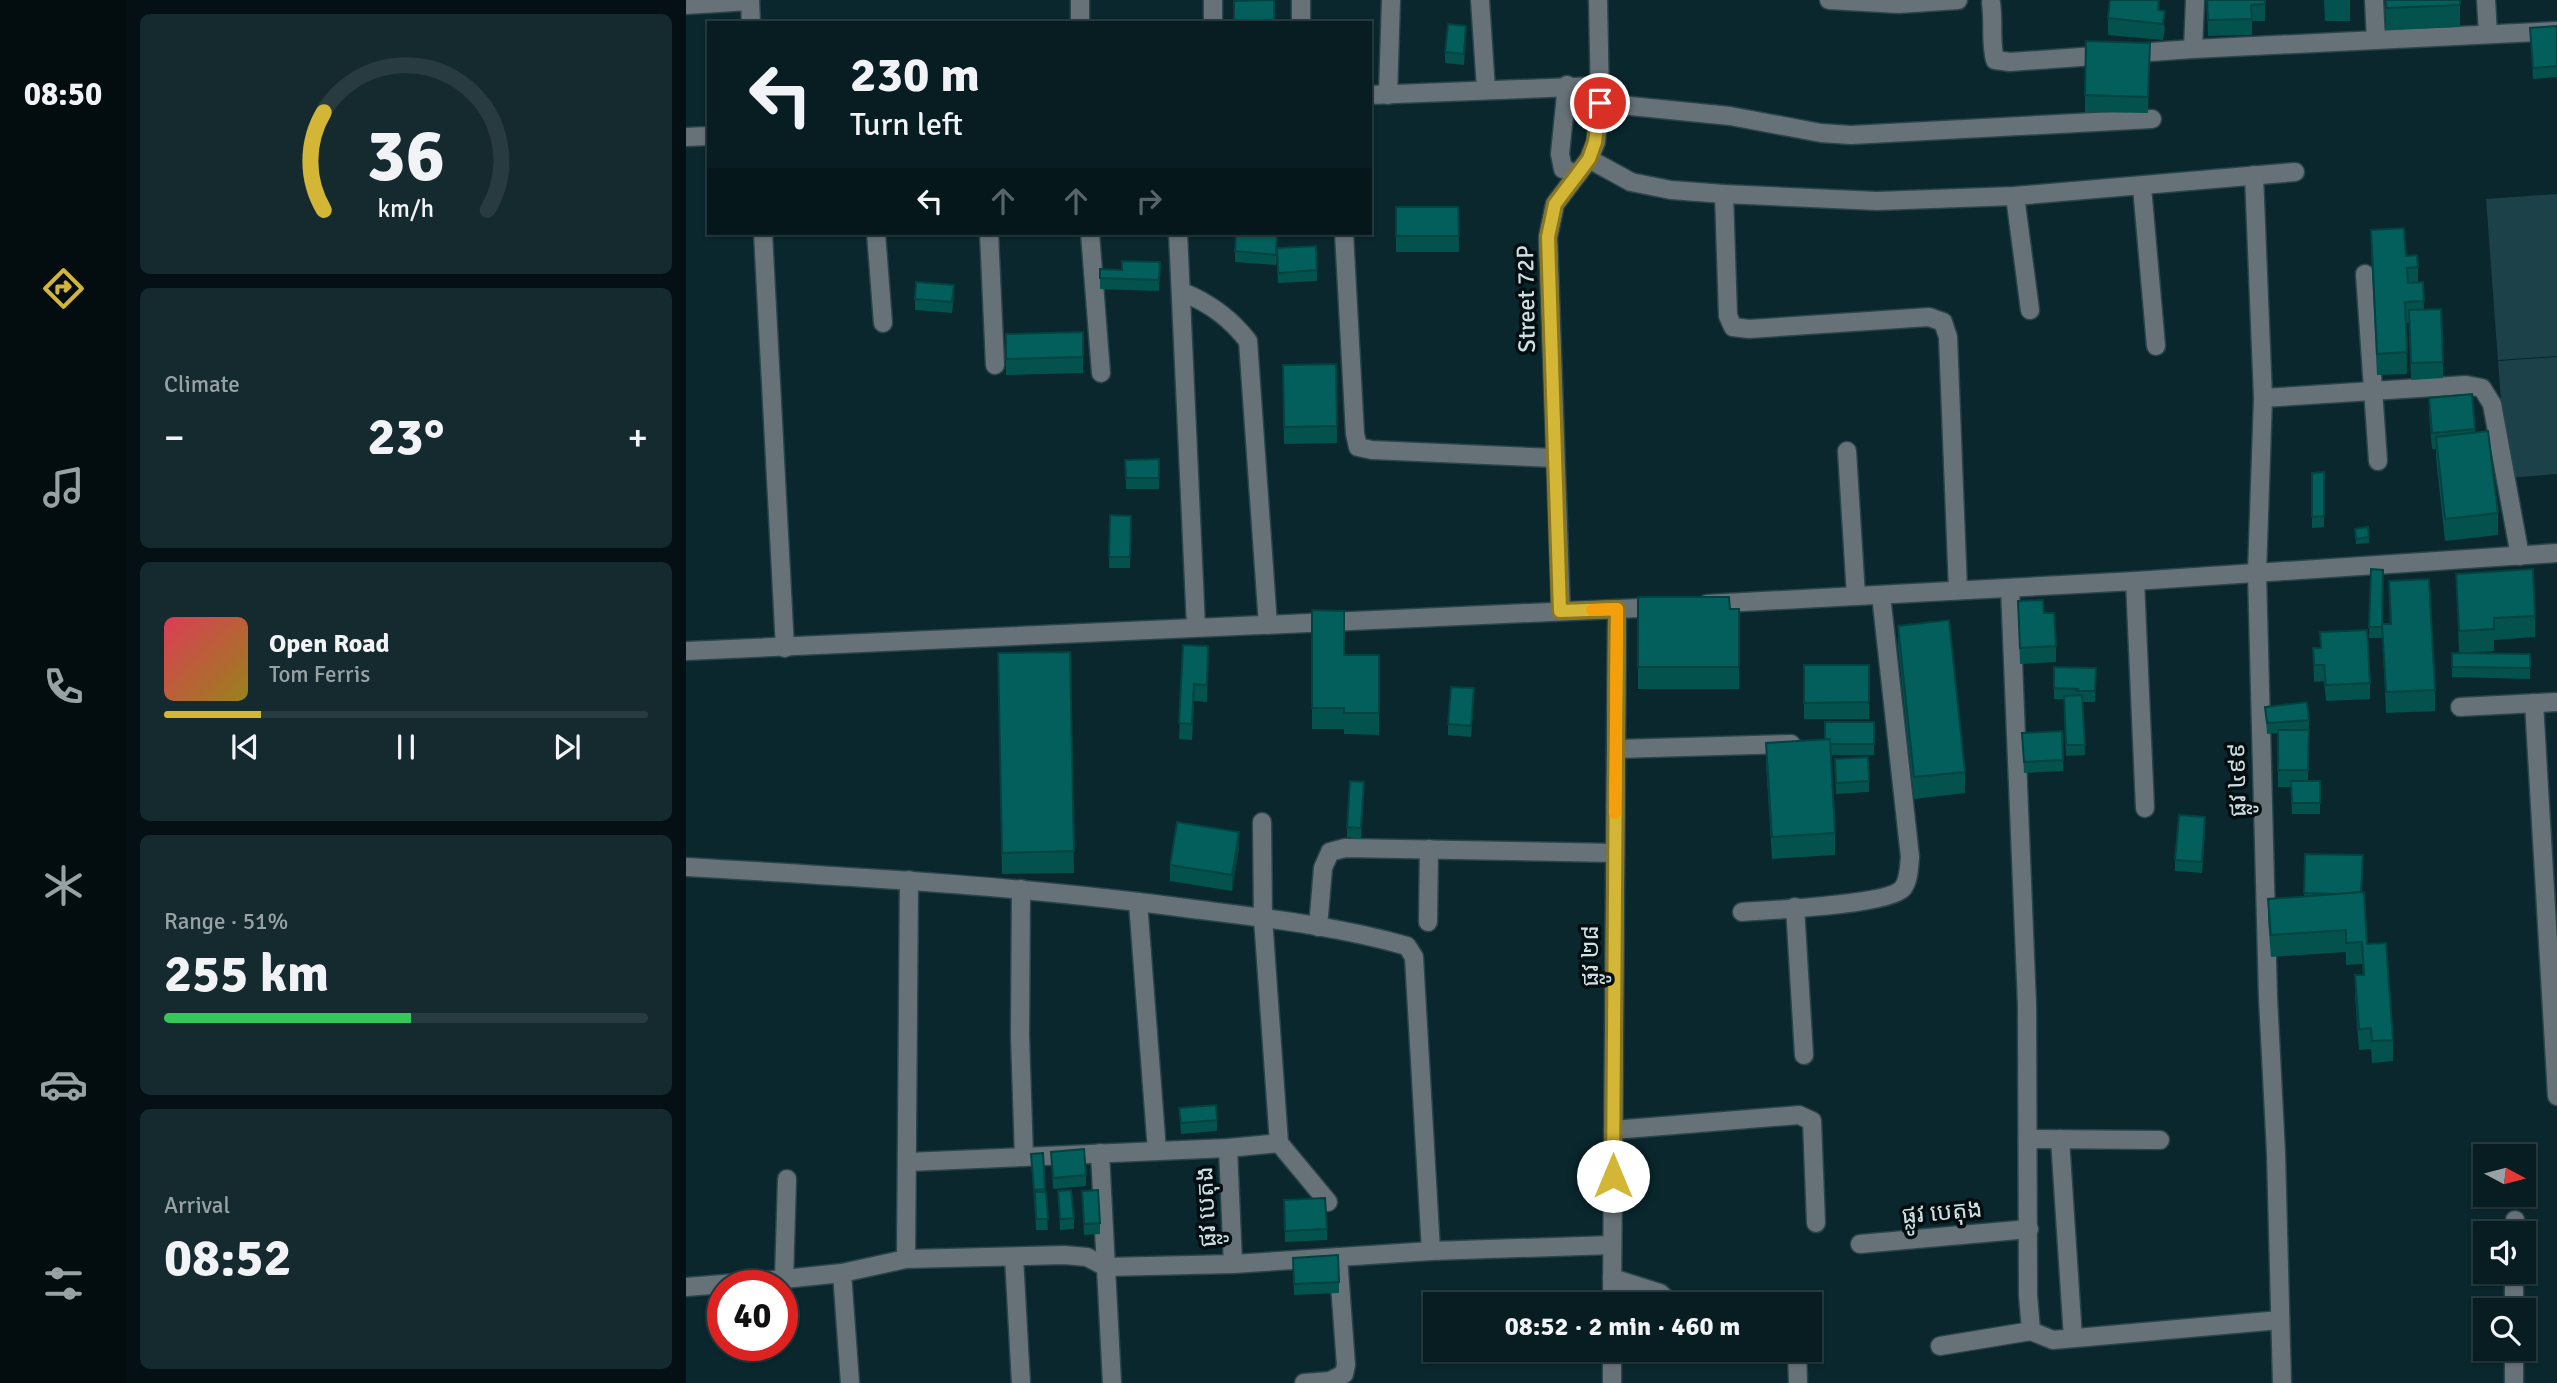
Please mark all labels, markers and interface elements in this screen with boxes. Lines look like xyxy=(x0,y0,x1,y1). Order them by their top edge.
text: 230 m xyxy=(850,45,980,105)
icon: left xyxy=(735,49,826,140)
pin xyxy=(1570,73,1630,133)
text: 08:50 xyxy=(24,75,102,114)
icon: arrive xyxy=(1581,84,1619,122)
text: Turn left xyxy=(850,105,963,144)
text: 36 xyxy=(367,112,445,201)
icon: left xyxy=(911,182,949,220)
icon: ahead xyxy=(984,182,1022,220)
icon: ahead xyxy=(1057,182,1095,220)
icon: right xyxy=(1130,182,1168,220)
text: km/h xyxy=(378,193,434,224)
street label: Street 72P xyxy=(1510,245,1542,353)
icon: directions xyxy=(39,264,88,313)
text: Climate xyxy=(164,370,240,399)
text: 23° xyxy=(368,405,444,469)
text: − xyxy=(164,414,185,461)
text: + xyxy=(627,414,648,461)
icon: music xyxy=(39,463,88,512)
text: Open Road xyxy=(269,628,390,660)
text: Tom Ferris xyxy=(269,660,370,689)
icon: phone xyxy=(39,662,88,711)
icon: previous xyxy=(226,728,264,766)
icon: pause xyxy=(387,728,425,766)
icon: next xyxy=(548,728,586,766)
street label: ផ្លូវ ៤៩៩ xyxy=(2221,743,2260,817)
icon: climate xyxy=(39,861,88,910)
text: Range · 51% xyxy=(164,907,288,936)
street label: ផ្លូវ ២៨ xyxy=(1575,925,1612,987)
text: 255 km xyxy=(164,942,329,1006)
icon: car xyxy=(39,1060,88,1109)
position arrow xyxy=(1576,1139,1650,1213)
north arrow xyxy=(2473,1144,2536,1208)
map controls xyxy=(2473,1144,2536,1361)
street label: ផ្លូវ បេតុង xyxy=(1189,1165,1230,1248)
text: Arrival xyxy=(164,1191,230,1220)
street label: ផ្លូវ បេតុង xyxy=(1900,1194,1984,1238)
button: sound xyxy=(2473,1221,2536,1284)
text: 08:52 xyxy=(164,1226,292,1290)
icon: filters xyxy=(39,1259,88,1308)
speed limit sign: 40 xyxy=(707,1270,798,1361)
button: search xyxy=(2473,1298,2536,1361)
text: 08:52 · 2 min · 460 m xyxy=(1505,1311,1740,1343)

